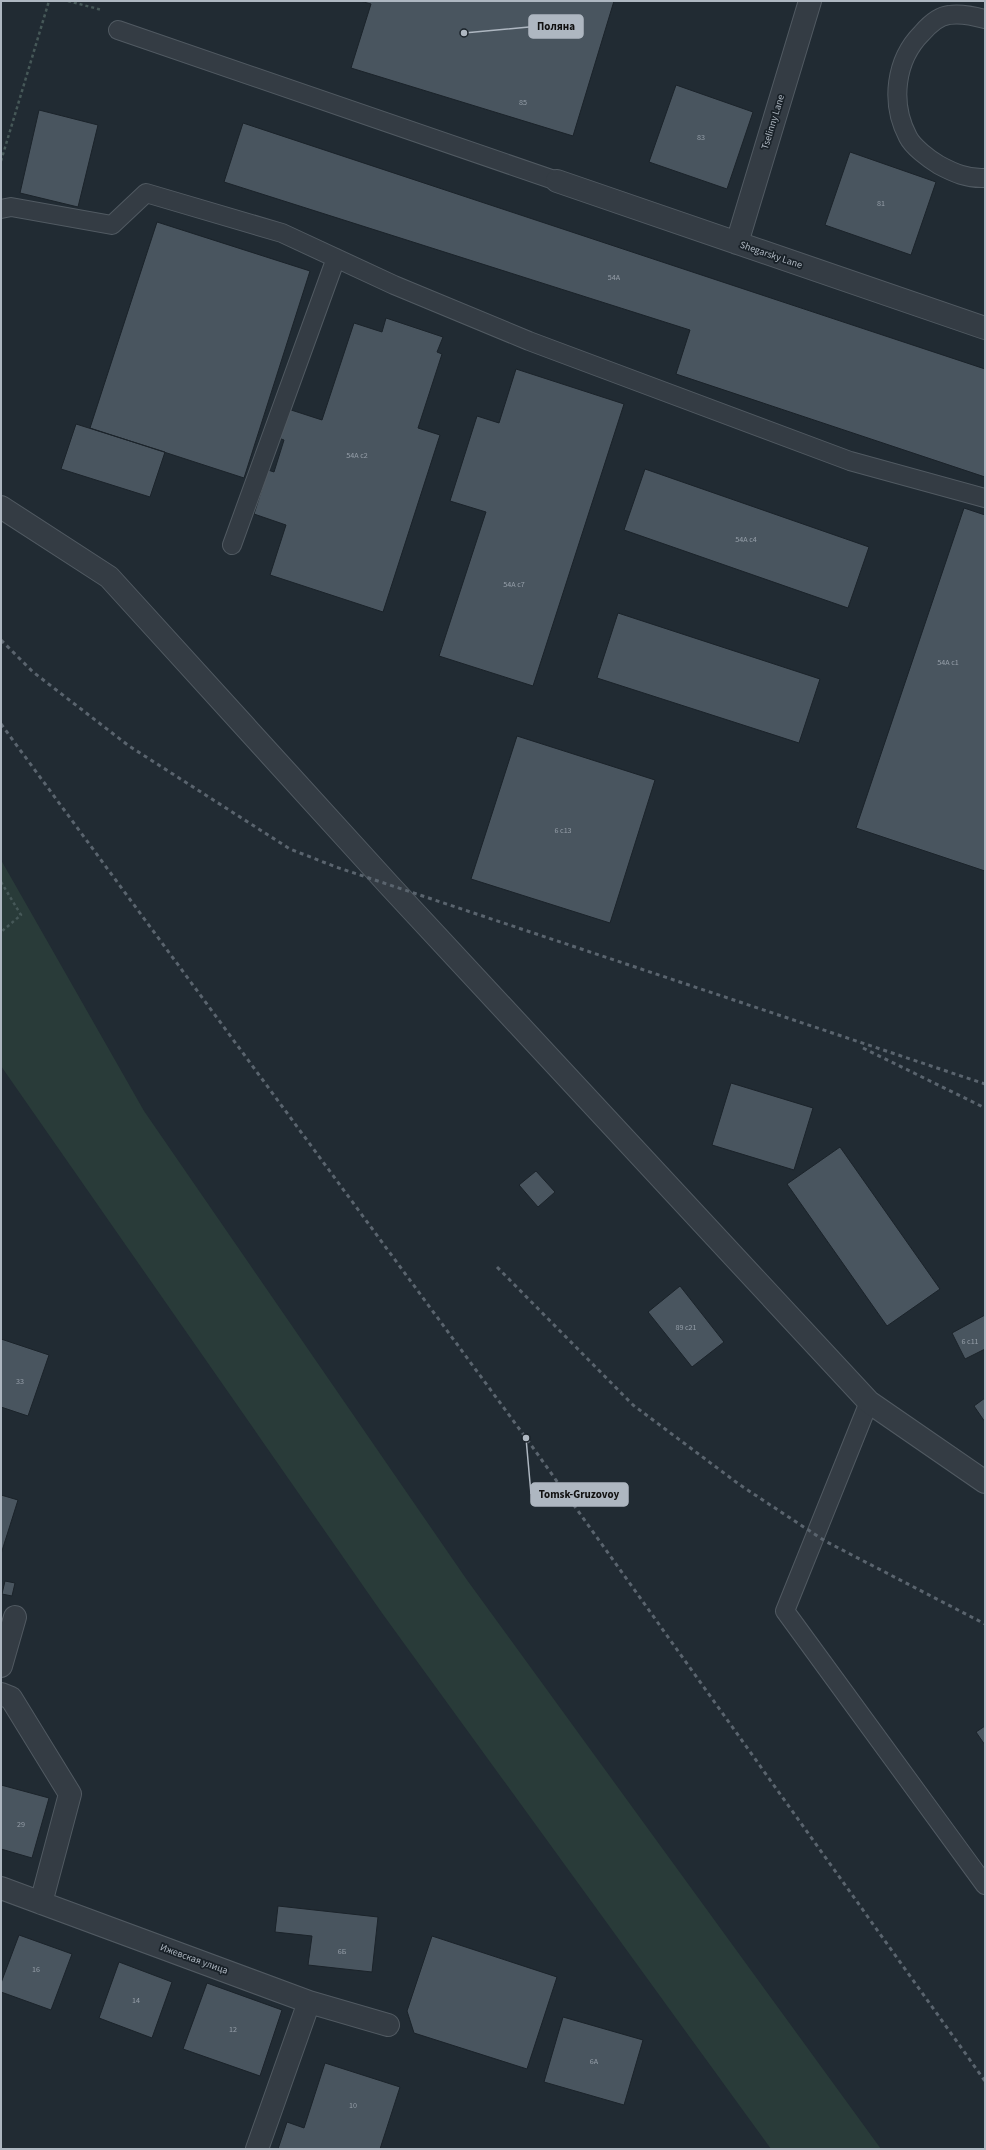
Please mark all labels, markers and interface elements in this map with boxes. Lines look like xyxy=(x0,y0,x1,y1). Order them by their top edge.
callout: Поляна xyxy=(529,15,583,38)
text: Поляна xyxy=(537,19,575,34)
street label: Tselinny Lane xyxy=(758,93,788,151)
house number: 85 xyxy=(519,97,527,108)
house number: 83 xyxy=(697,132,705,143)
house number: 81 xyxy=(877,198,885,209)
street label: Shegarsky Lane xyxy=(738,238,804,272)
house number: 54А xyxy=(608,272,621,283)
house number: 54А с2 xyxy=(346,450,368,461)
house number: 54А с4 xyxy=(735,534,757,545)
house number: 54А с7 xyxy=(503,579,525,590)
house number: 54А с1 xyxy=(937,657,959,668)
house number: 6 с13 xyxy=(554,825,572,836)
house number: 89 с21 xyxy=(675,1322,697,1333)
house number: 6 с11 xyxy=(961,1336,979,1347)
house number: 33 xyxy=(16,1376,24,1387)
callout: Tomsk-Gruzovoy xyxy=(531,1483,628,1506)
text: Tomsk-Gruzovoy xyxy=(539,1487,619,1502)
house number: 29 xyxy=(17,1819,25,1830)
street label: Ижевская улица xyxy=(158,1940,230,1978)
house number: 6Б xyxy=(338,1946,347,1957)
house number: 16 xyxy=(32,1964,40,1975)
house number: 14 xyxy=(132,1995,140,2006)
house number: 12 xyxy=(229,2024,237,2035)
house number: 6А xyxy=(590,2056,599,2067)
house number: 10 xyxy=(349,2100,357,2111)

